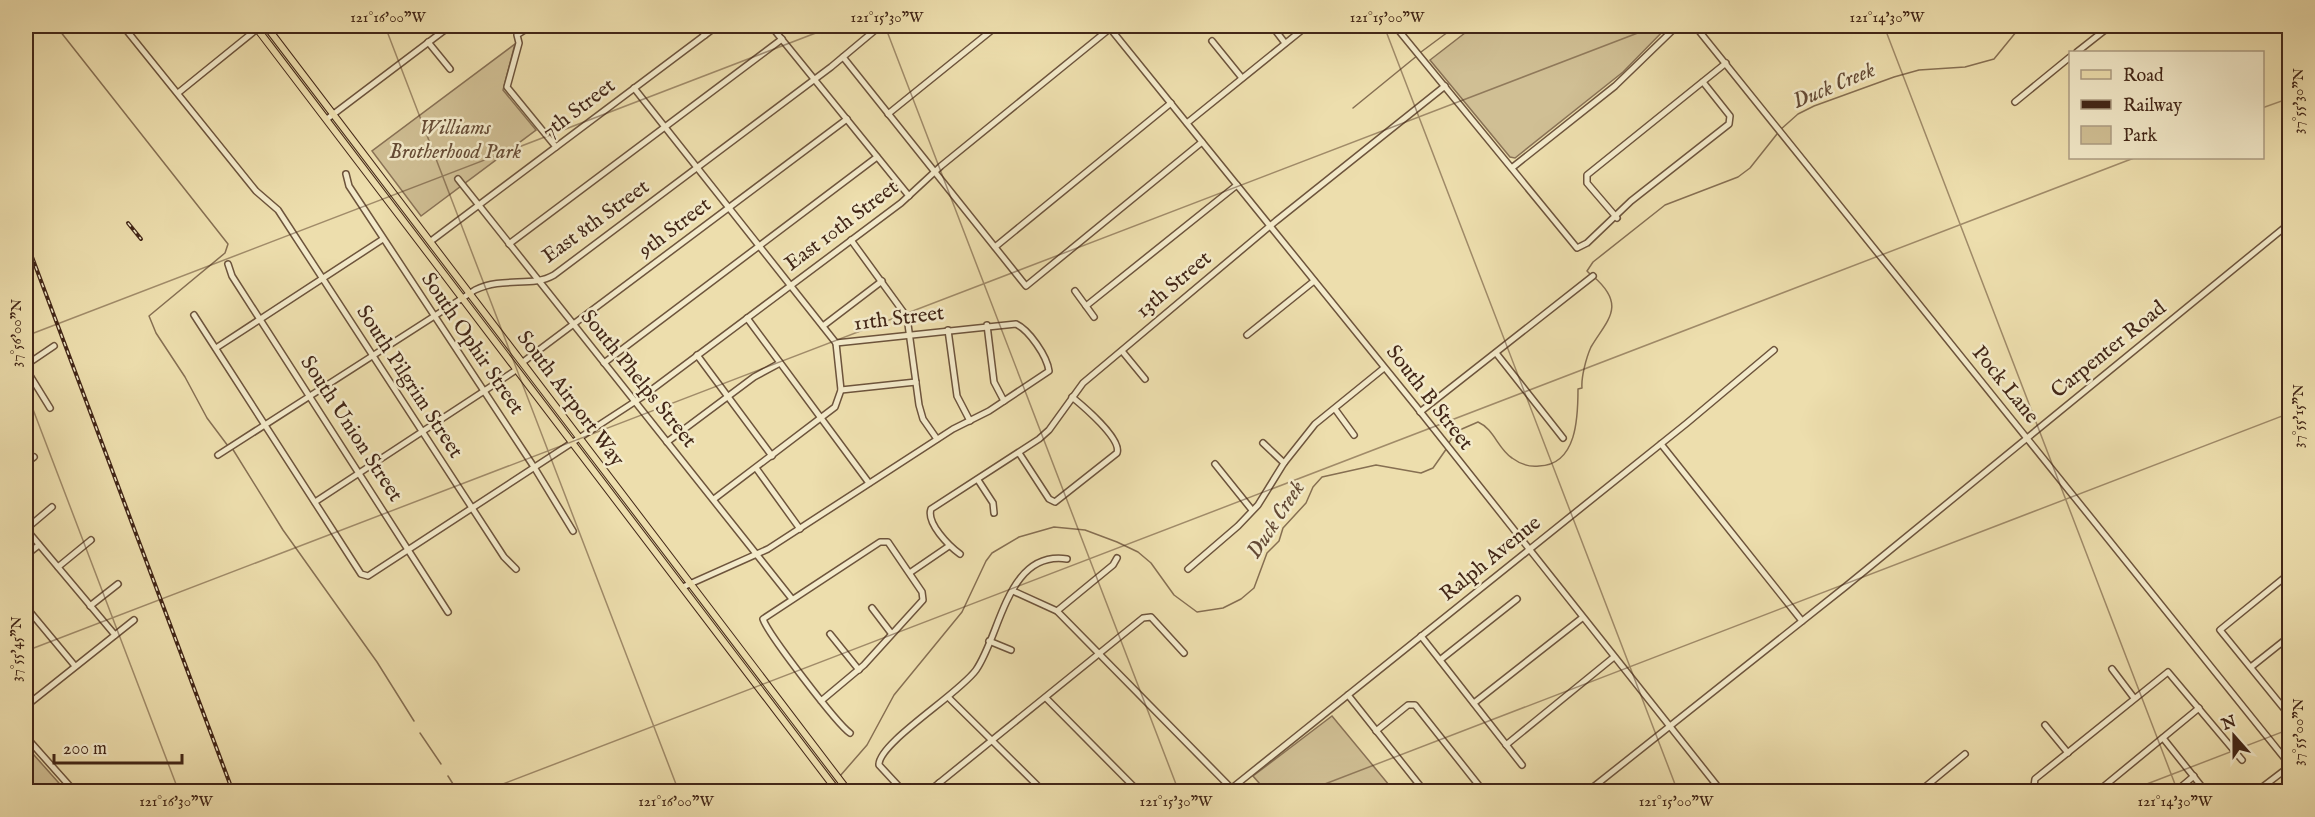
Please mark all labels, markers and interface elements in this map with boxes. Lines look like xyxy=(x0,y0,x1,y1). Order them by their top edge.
text: 121°16'00"W xyxy=(350,8,426,27)
text: 121°15'30"W xyxy=(851,8,924,27)
text: 121°15'00"W xyxy=(1350,8,1425,27)
text: 121°14'30"W xyxy=(1850,8,1925,27)
legend xyxy=(2069,51,2264,159)
water label: Duck Creek xyxy=(1788,56,1880,116)
text: Road xyxy=(2123,65,2164,88)
text: 37°55'30"N xyxy=(2289,68,2308,134)
street label: 7th Street xyxy=(537,73,621,145)
text: Railway xyxy=(2123,95,2182,118)
park label: Williams Brotherhood Park xyxy=(389,115,522,166)
text: Park xyxy=(2123,125,2158,148)
street label: East 8th Street xyxy=(537,174,655,270)
street label: East 10th Street xyxy=(780,174,904,278)
street label: 9th Street xyxy=(632,192,717,265)
street label: 13th Street xyxy=(1131,245,1217,325)
street label: South Ophir Street xyxy=(414,268,530,420)
street label: Carpenter Road xyxy=(2046,295,2173,405)
text: 37°56'00"N xyxy=(7,299,26,367)
street label: South Pilgrim Street xyxy=(349,300,469,464)
street label: 11th Street xyxy=(852,300,946,338)
street label: South Phelps Street xyxy=(574,304,702,454)
street label: South Airport Way xyxy=(510,326,630,473)
street label: South B Street xyxy=(1379,340,1479,456)
street label: Pock Lane xyxy=(1965,340,2045,430)
street label: South Union Street xyxy=(294,351,408,507)
text: 37°55'15"N xyxy=(2289,384,2308,448)
water label: Duck Creek xyxy=(1241,476,1312,564)
street label: Ralph Avenue xyxy=(1435,510,1547,608)
text: 37°55'45"N xyxy=(7,616,26,682)
text: 37°55'00"N xyxy=(2289,698,2308,766)
north arrow xyxy=(2204,706,2264,766)
text: N xyxy=(2218,712,2240,736)
scale bar xyxy=(54,727,182,765)
text: 200 m xyxy=(63,738,107,761)
text: 121°16'30"W xyxy=(139,792,214,811)
text: 121°16'00"W xyxy=(638,792,714,811)
text: 121°15'30"W xyxy=(1140,792,1213,811)
text: 121°15'00"W xyxy=(1639,792,1714,811)
text: 121°14'30"W xyxy=(2138,792,2213,811)

